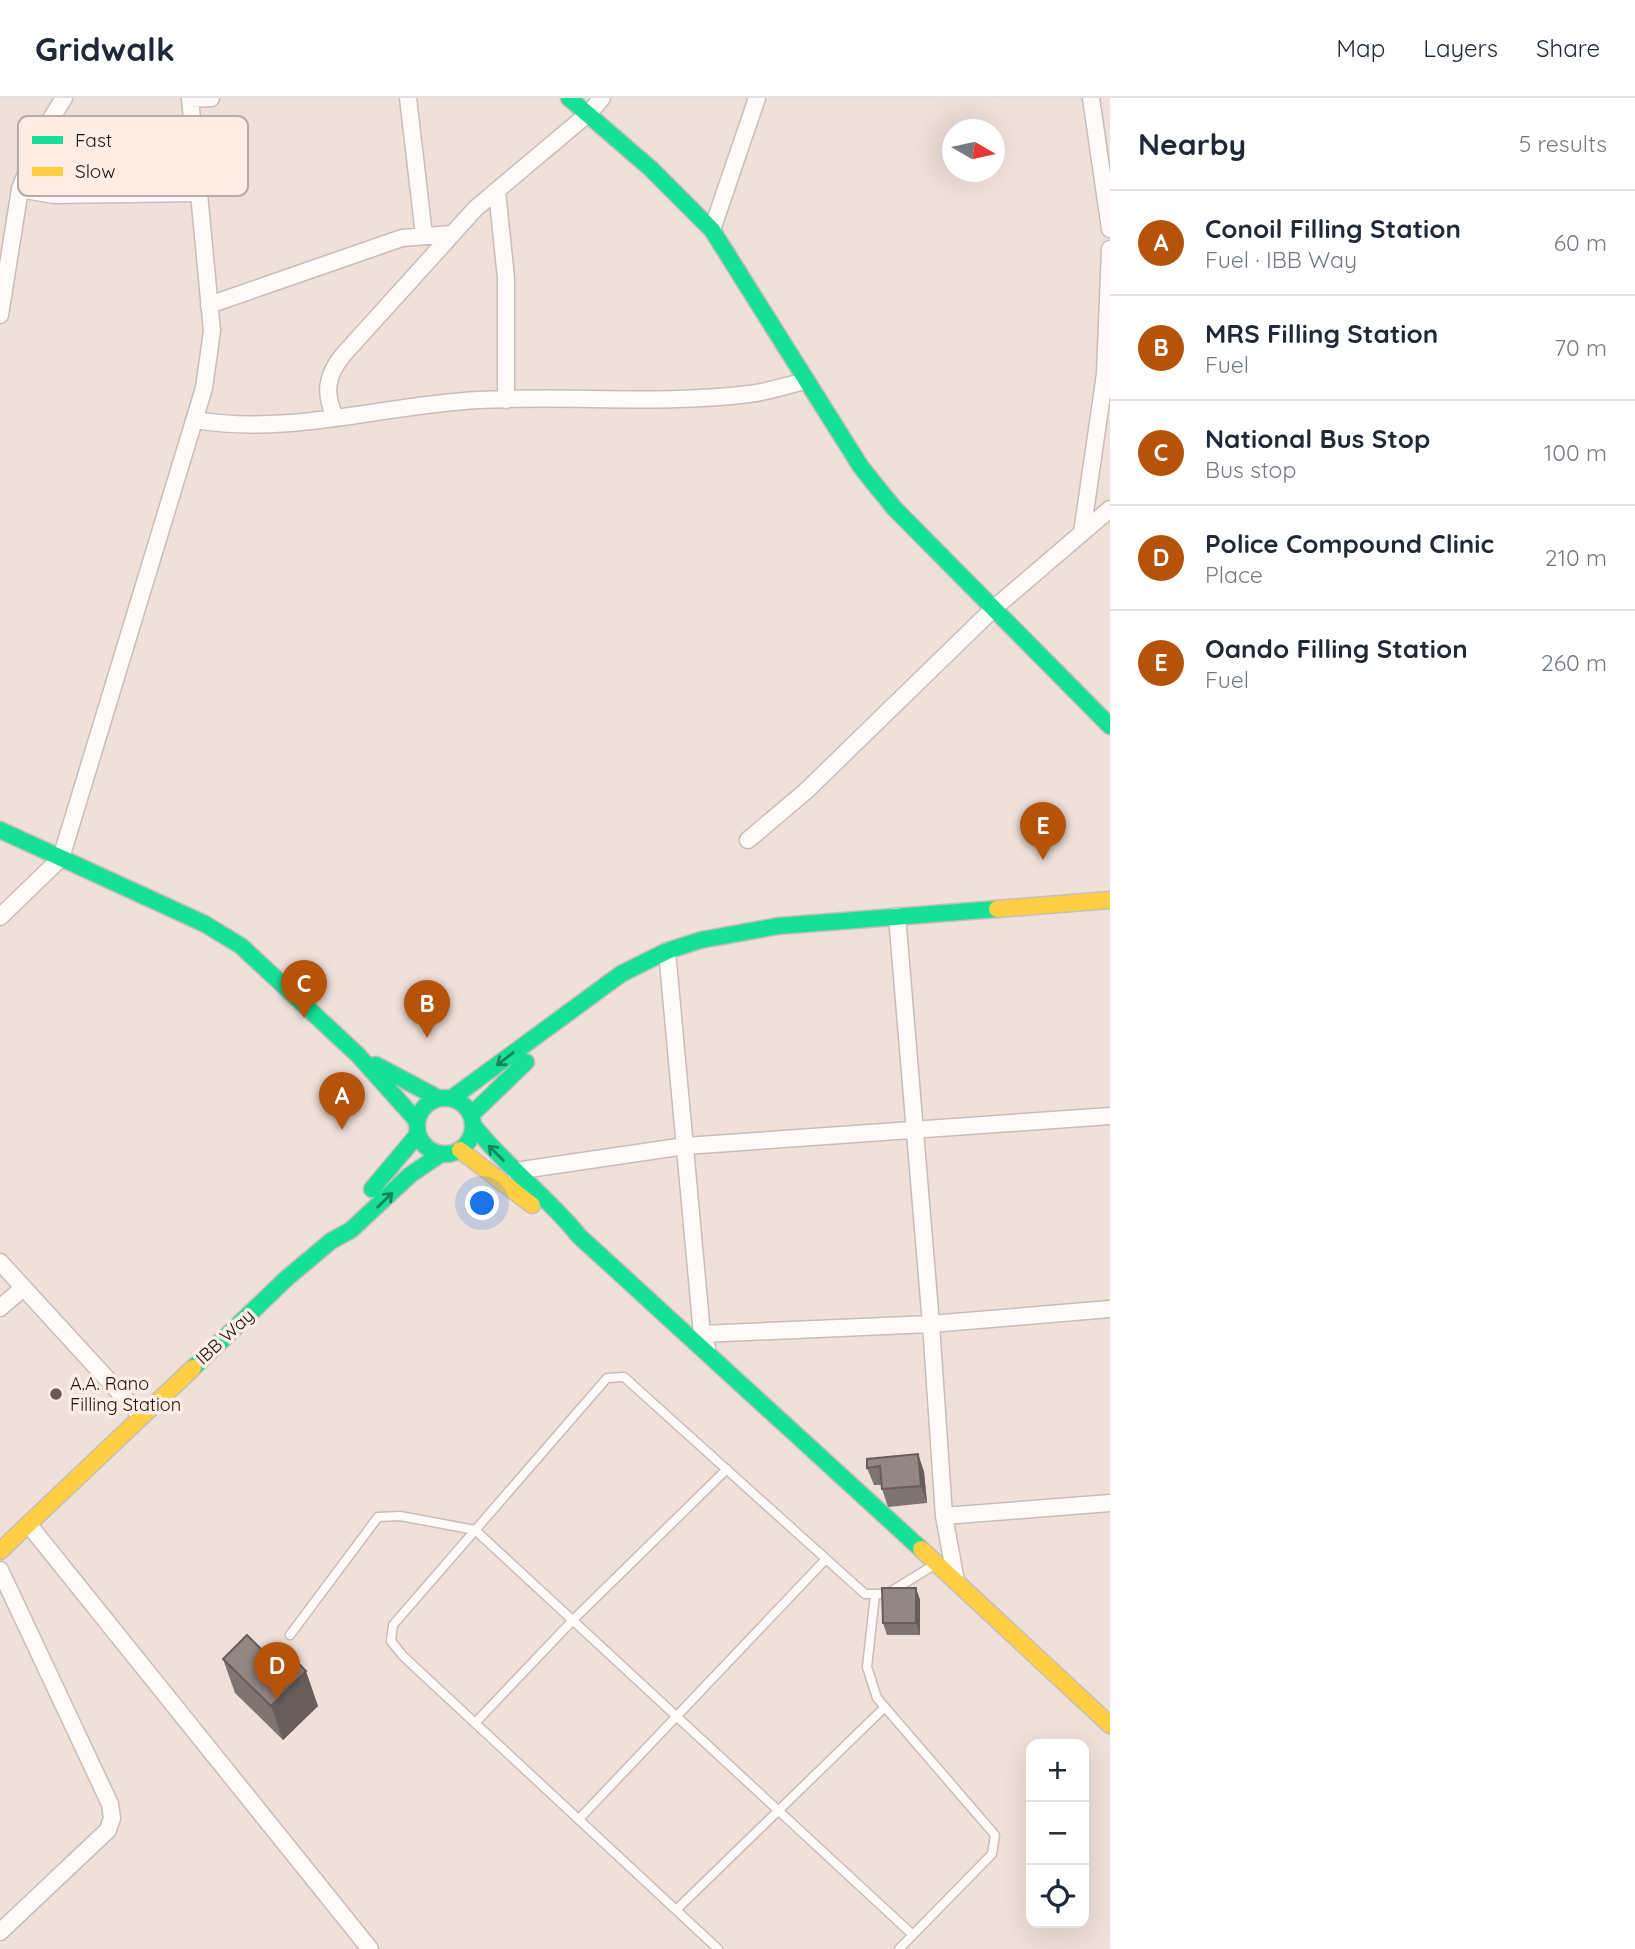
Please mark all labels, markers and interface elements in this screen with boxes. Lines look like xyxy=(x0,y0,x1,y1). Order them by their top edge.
text: Gridwalk xyxy=(35,28,175,69)
text: Map xyxy=(1336,33,1385,63)
text: Layers xyxy=(1423,33,1498,63)
text: Share xyxy=(1536,33,1600,63)
legend xyxy=(18,116,248,196)
north arrow xyxy=(942,119,1005,182)
text: Nearby xyxy=(1138,125,1246,163)
text: Fast xyxy=(75,128,112,152)
text: 5 results xyxy=(1519,129,1607,158)
text: Slow xyxy=(75,159,116,183)
text: Conoil Filling Station xyxy=(1205,212,1461,245)
text: A xyxy=(1154,228,1168,257)
text: 60 m xyxy=(1554,228,1607,257)
text: Fuel · IBB Way xyxy=(1205,245,1357,274)
text: MRS Filling Station xyxy=(1205,317,1438,350)
text: B xyxy=(1153,333,1169,362)
text: 70 m xyxy=(1554,333,1607,362)
text: Fuel xyxy=(1205,350,1249,379)
text: National Bus Stop xyxy=(1205,422,1430,455)
text: C xyxy=(1154,438,1168,467)
text: 100 m xyxy=(1544,438,1607,467)
text: Bus stop xyxy=(1205,455,1296,484)
text: Police Compound Clinic xyxy=(1205,527,1494,560)
text: D xyxy=(1153,543,1169,572)
text: 210 m xyxy=(1545,543,1607,572)
text: Place xyxy=(1205,560,1263,589)
text: Oando Filling Station xyxy=(1205,632,1468,665)
text: E xyxy=(1154,648,1168,677)
text: 260 m xyxy=(1541,648,1607,677)
text: Fuel xyxy=(1205,665,1249,694)
pin: E xyxy=(1020,802,1066,860)
pin: C xyxy=(281,960,327,1018)
pin: B xyxy=(404,980,450,1038)
one-way arrow xyxy=(496,1051,514,1066)
pin: A xyxy=(319,1072,365,1130)
one-way arrow xyxy=(488,1144,505,1161)
your location xyxy=(465,1186,499,1220)
one-way arrow xyxy=(376,1191,393,1208)
street label: IBB Way xyxy=(191,1304,259,1369)
place label: A.A. Rano Filling Station xyxy=(70,1372,181,1416)
marker: A.A. Rano Filling Station xyxy=(48,1386,64,1402)
pin: D xyxy=(254,1642,300,1700)
map controls xyxy=(1026,1739,1089,1928)
button: + xyxy=(1026,1739,1089,1802)
button: − xyxy=(1026,1802,1089,1865)
button: locate xyxy=(1026,1865,1089,1928)

